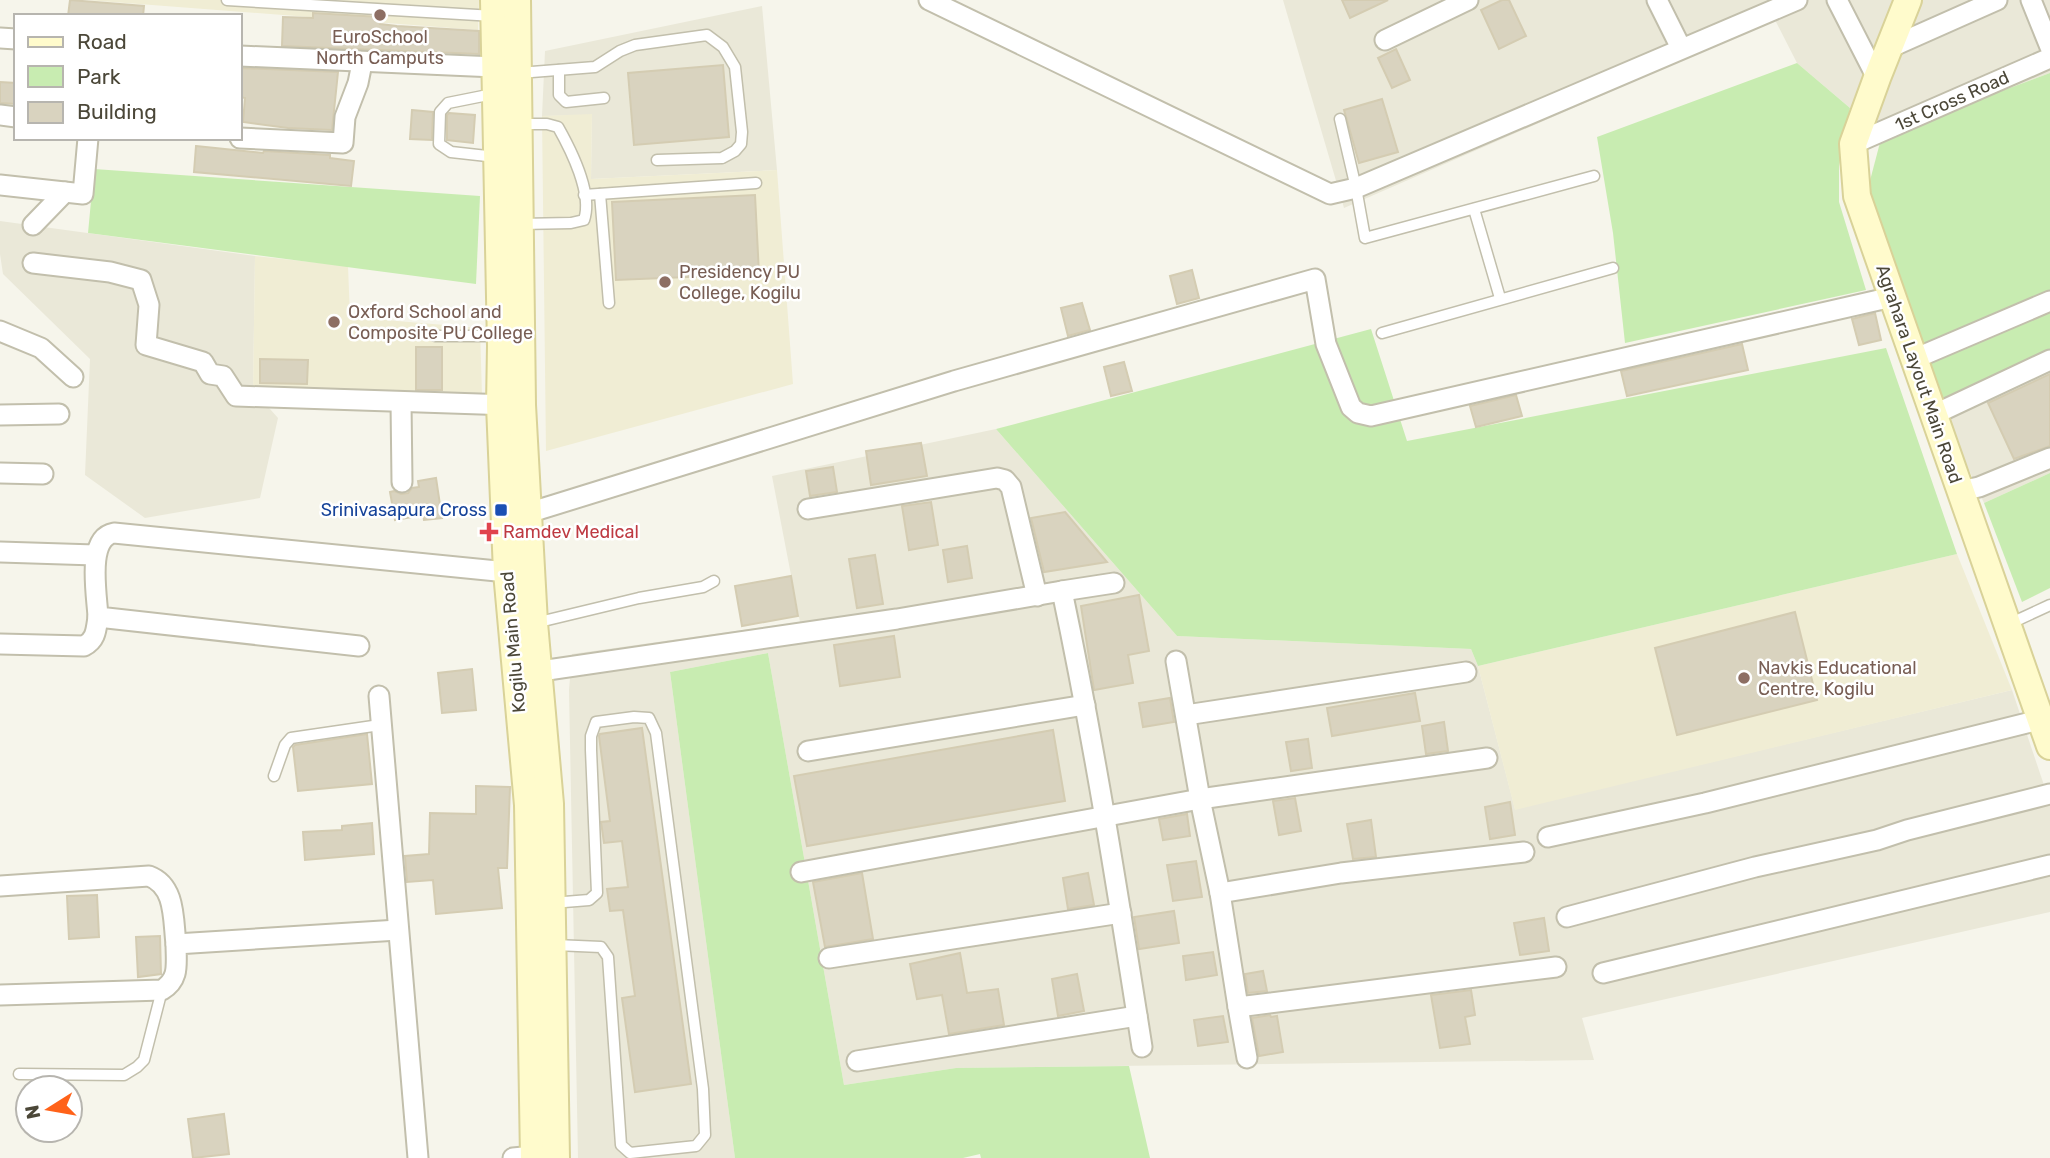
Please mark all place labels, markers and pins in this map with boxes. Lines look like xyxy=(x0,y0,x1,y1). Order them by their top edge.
marker: EuroSchool North Camputs xyxy=(372,7,388,23)
place label: EuroSchool North Camputs xyxy=(316,26,444,69)
place label: Presidency PU College, Kogilu xyxy=(679,261,801,304)
marker: Presidency PU College, Kogilu xyxy=(657,274,673,290)
place label: Oxford School and Composite PU College xyxy=(348,301,533,344)
marker: Oxford School and Composite PU College xyxy=(326,314,342,330)
place label: Srinivasapura Cross xyxy=(321,499,487,521)
marker: Srinivasapura Cross xyxy=(493,502,509,518)
place label: Ramdev Medical xyxy=(503,521,639,543)
marker: Ramdev Medical xyxy=(481,524,497,540)
place label: Navkis Educational Centre, Kogilu xyxy=(1758,657,1917,700)
marker: Navkis Educational Centre, Kogilu xyxy=(1736,670,1752,686)

